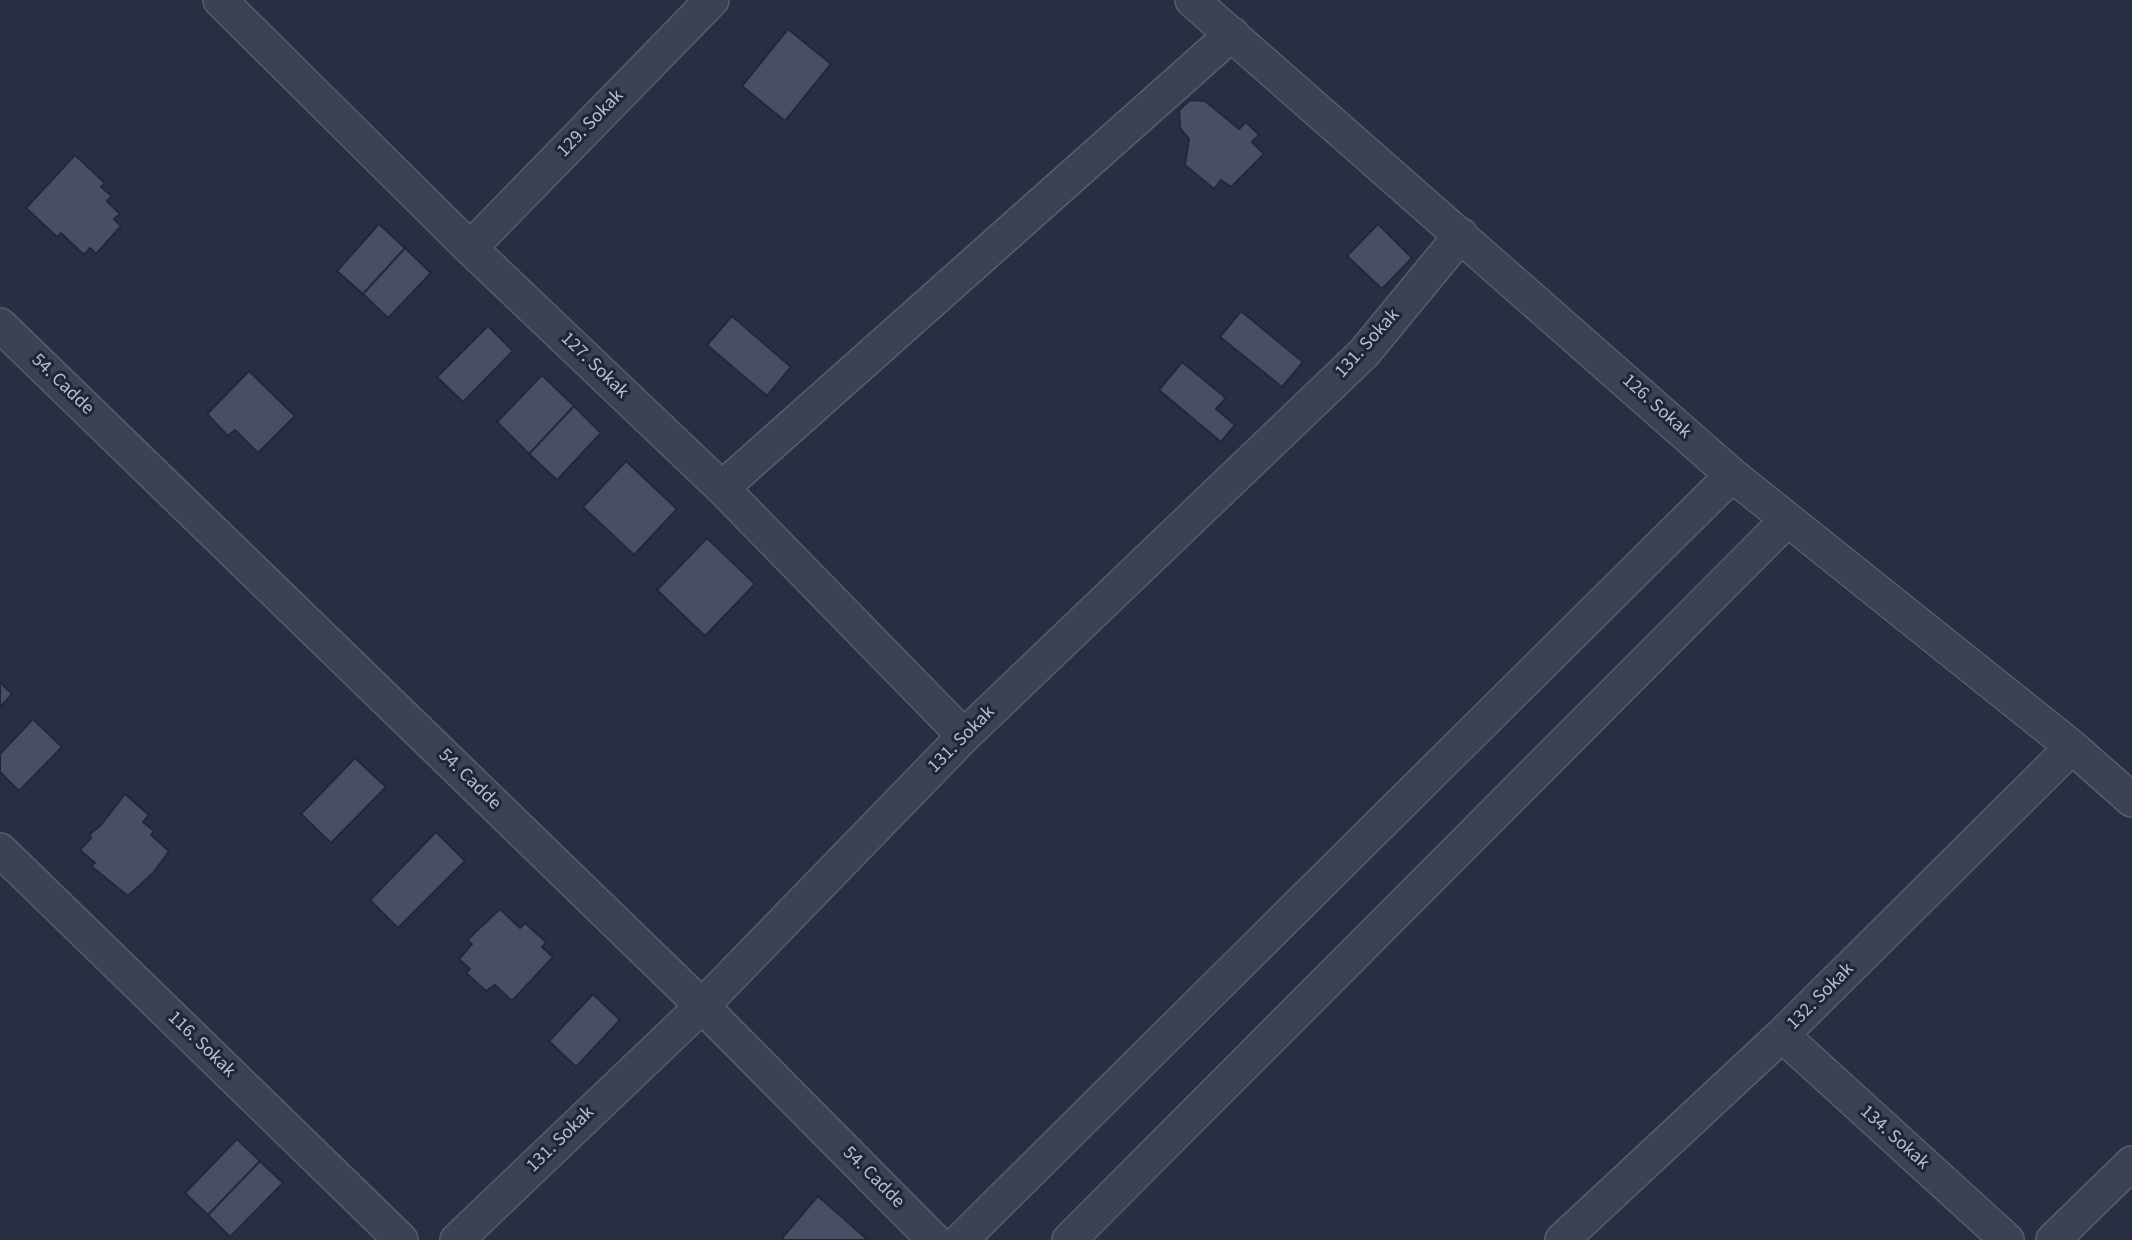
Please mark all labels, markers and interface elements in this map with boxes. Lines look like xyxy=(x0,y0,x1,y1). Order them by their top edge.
street label: 129. Sokak xyxy=(553,85,629,163)
street label: 131. Sokak xyxy=(1331,305,1405,383)
street label: 127. Sokak xyxy=(555,328,633,404)
street label: 54. Cadde xyxy=(26,350,98,420)
street label: 126. Sokak xyxy=(1617,370,1695,444)
street label: 131. Sokak xyxy=(924,702,1000,778)
street label: 54. Cadde xyxy=(433,745,505,815)
street label: 132. Sokak xyxy=(1783,959,1859,1035)
street label: 116. Sokak xyxy=(162,1007,240,1083)
street label: 134. Sokak xyxy=(1855,1101,1933,1175)
street label: 131. Sokak xyxy=(522,1102,600,1178)
street label: 54. Cadde xyxy=(837,1142,909,1214)

